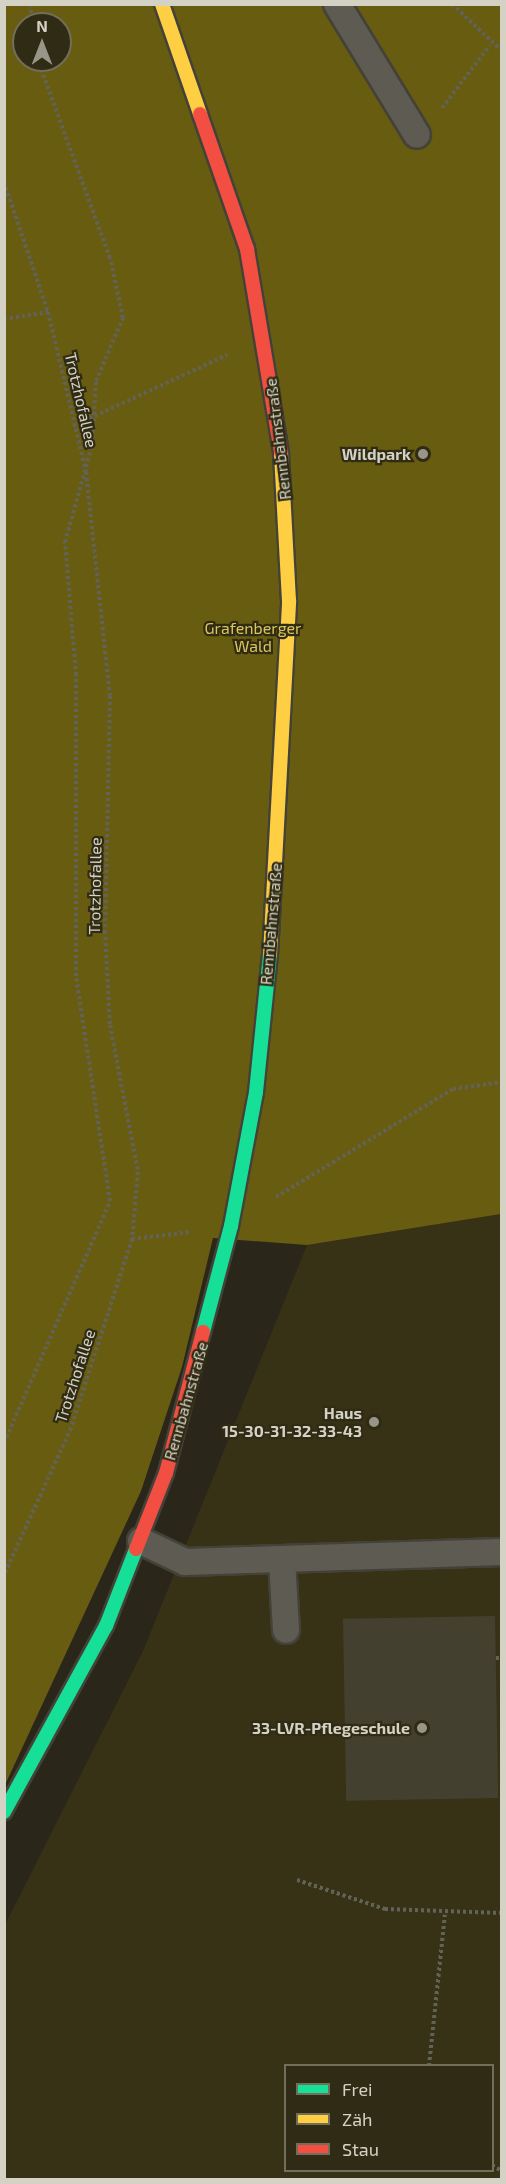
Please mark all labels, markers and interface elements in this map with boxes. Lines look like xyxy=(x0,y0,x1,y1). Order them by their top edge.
north arrow xyxy=(12,12,72,72)
text: N xyxy=(36,16,48,35)
street label: Trotzhofallee xyxy=(61,350,101,450)
street label: Rennbahnstraße xyxy=(261,377,295,501)
place label: Wildpark xyxy=(342,444,411,464)
marker: Wildpark xyxy=(416,447,430,461)
park label: Grafenberger Wald xyxy=(204,618,302,656)
street label: Trotzhofallee xyxy=(85,837,105,935)
street label: Rennbahnstraße xyxy=(256,862,286,986)
street label: Trotzhofallee xyxy=(51,1327,99,1425)
street label: Rennbahnstraße xyxy=(160,1340,212,1462)
place label: Haus 15-30-31-32-33-43 xyxy=(222,1403,362,1441)
marker: Haus 15-30-31-32-33-43 xyxy=(367,1415,381,1429)
place label: 33-LVR-Pflegeschule xyxy=(252,1718,410,1738)
marker: 33-LVR-Pflegeschule xyxy=(415,1721,429,1735)
legend xyxy=(284,2064,494,2172)
text: Frei xyxy=(342,2078,373,2100)
text: Zäh xyxy=(342,2108,373,2130)
text: Stau xyxy=(342,2138,379,2160)

